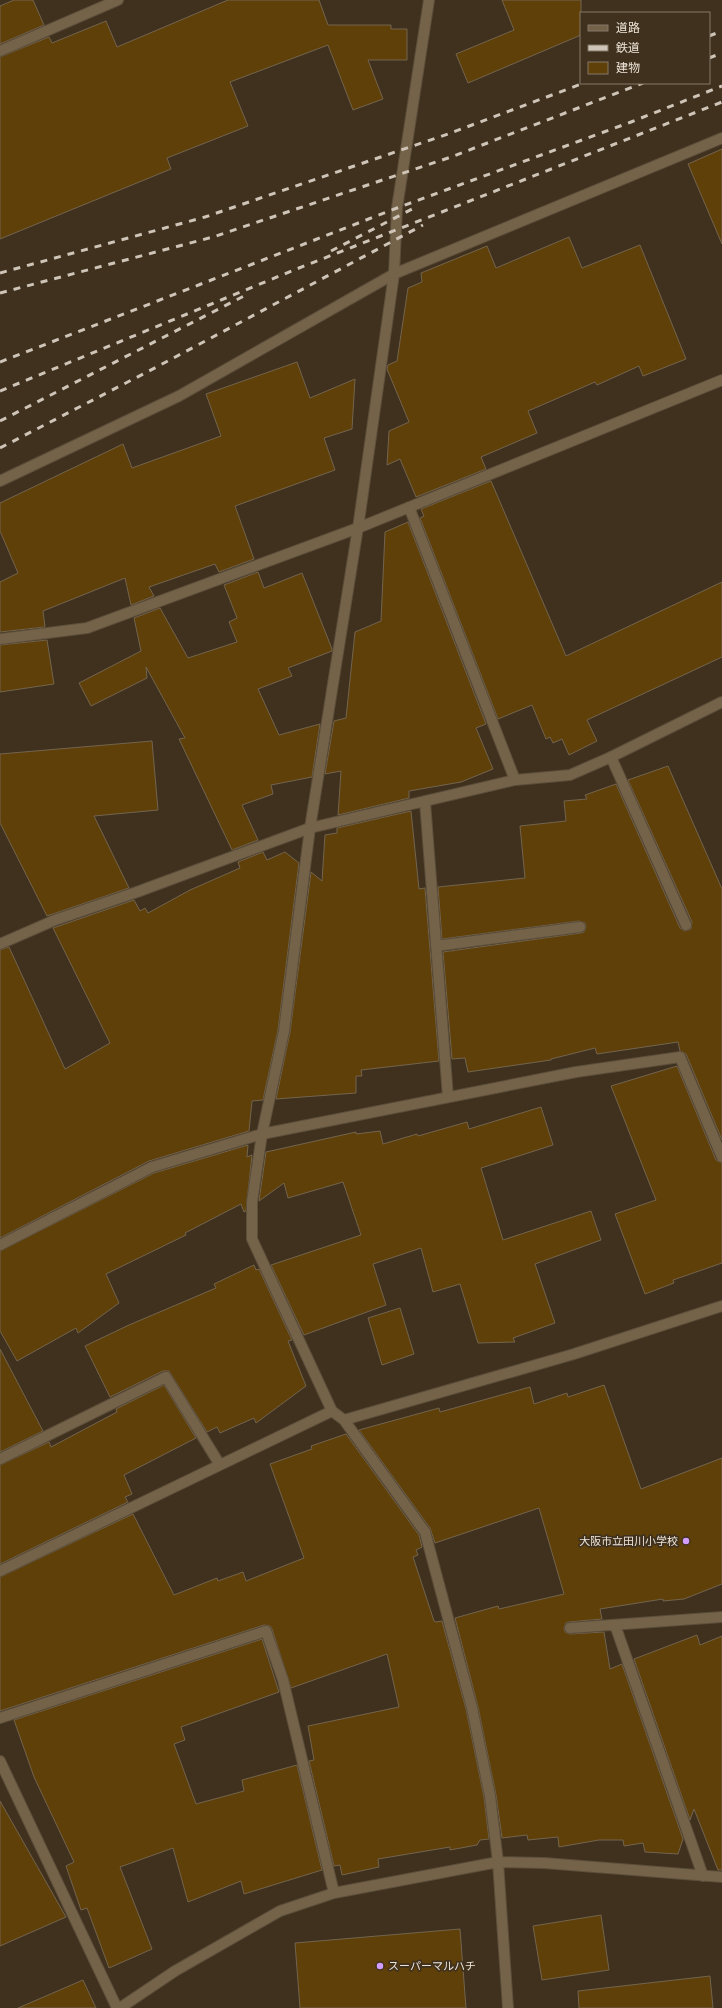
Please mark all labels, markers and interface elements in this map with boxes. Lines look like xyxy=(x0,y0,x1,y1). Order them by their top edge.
legend xyxy=(580,12,710,84)
text: 道路 xyxy=(616,20,640,35)
text: 鉄道 xyxy=(616,40,640,55)
text: 建物 xyxy=(616,60,640,75)
place label: 大阪市立田川小学校 xyxy=(579,1534,678,1548)
marker: 大阪市立田川小学校 xyxy=(681,1536,691,1546)
place label: スーパーマルハチ xyxy=(388,1959,476,1973)
marker: スーパーマルハチ xyxy=(375,1961,385,1971)

